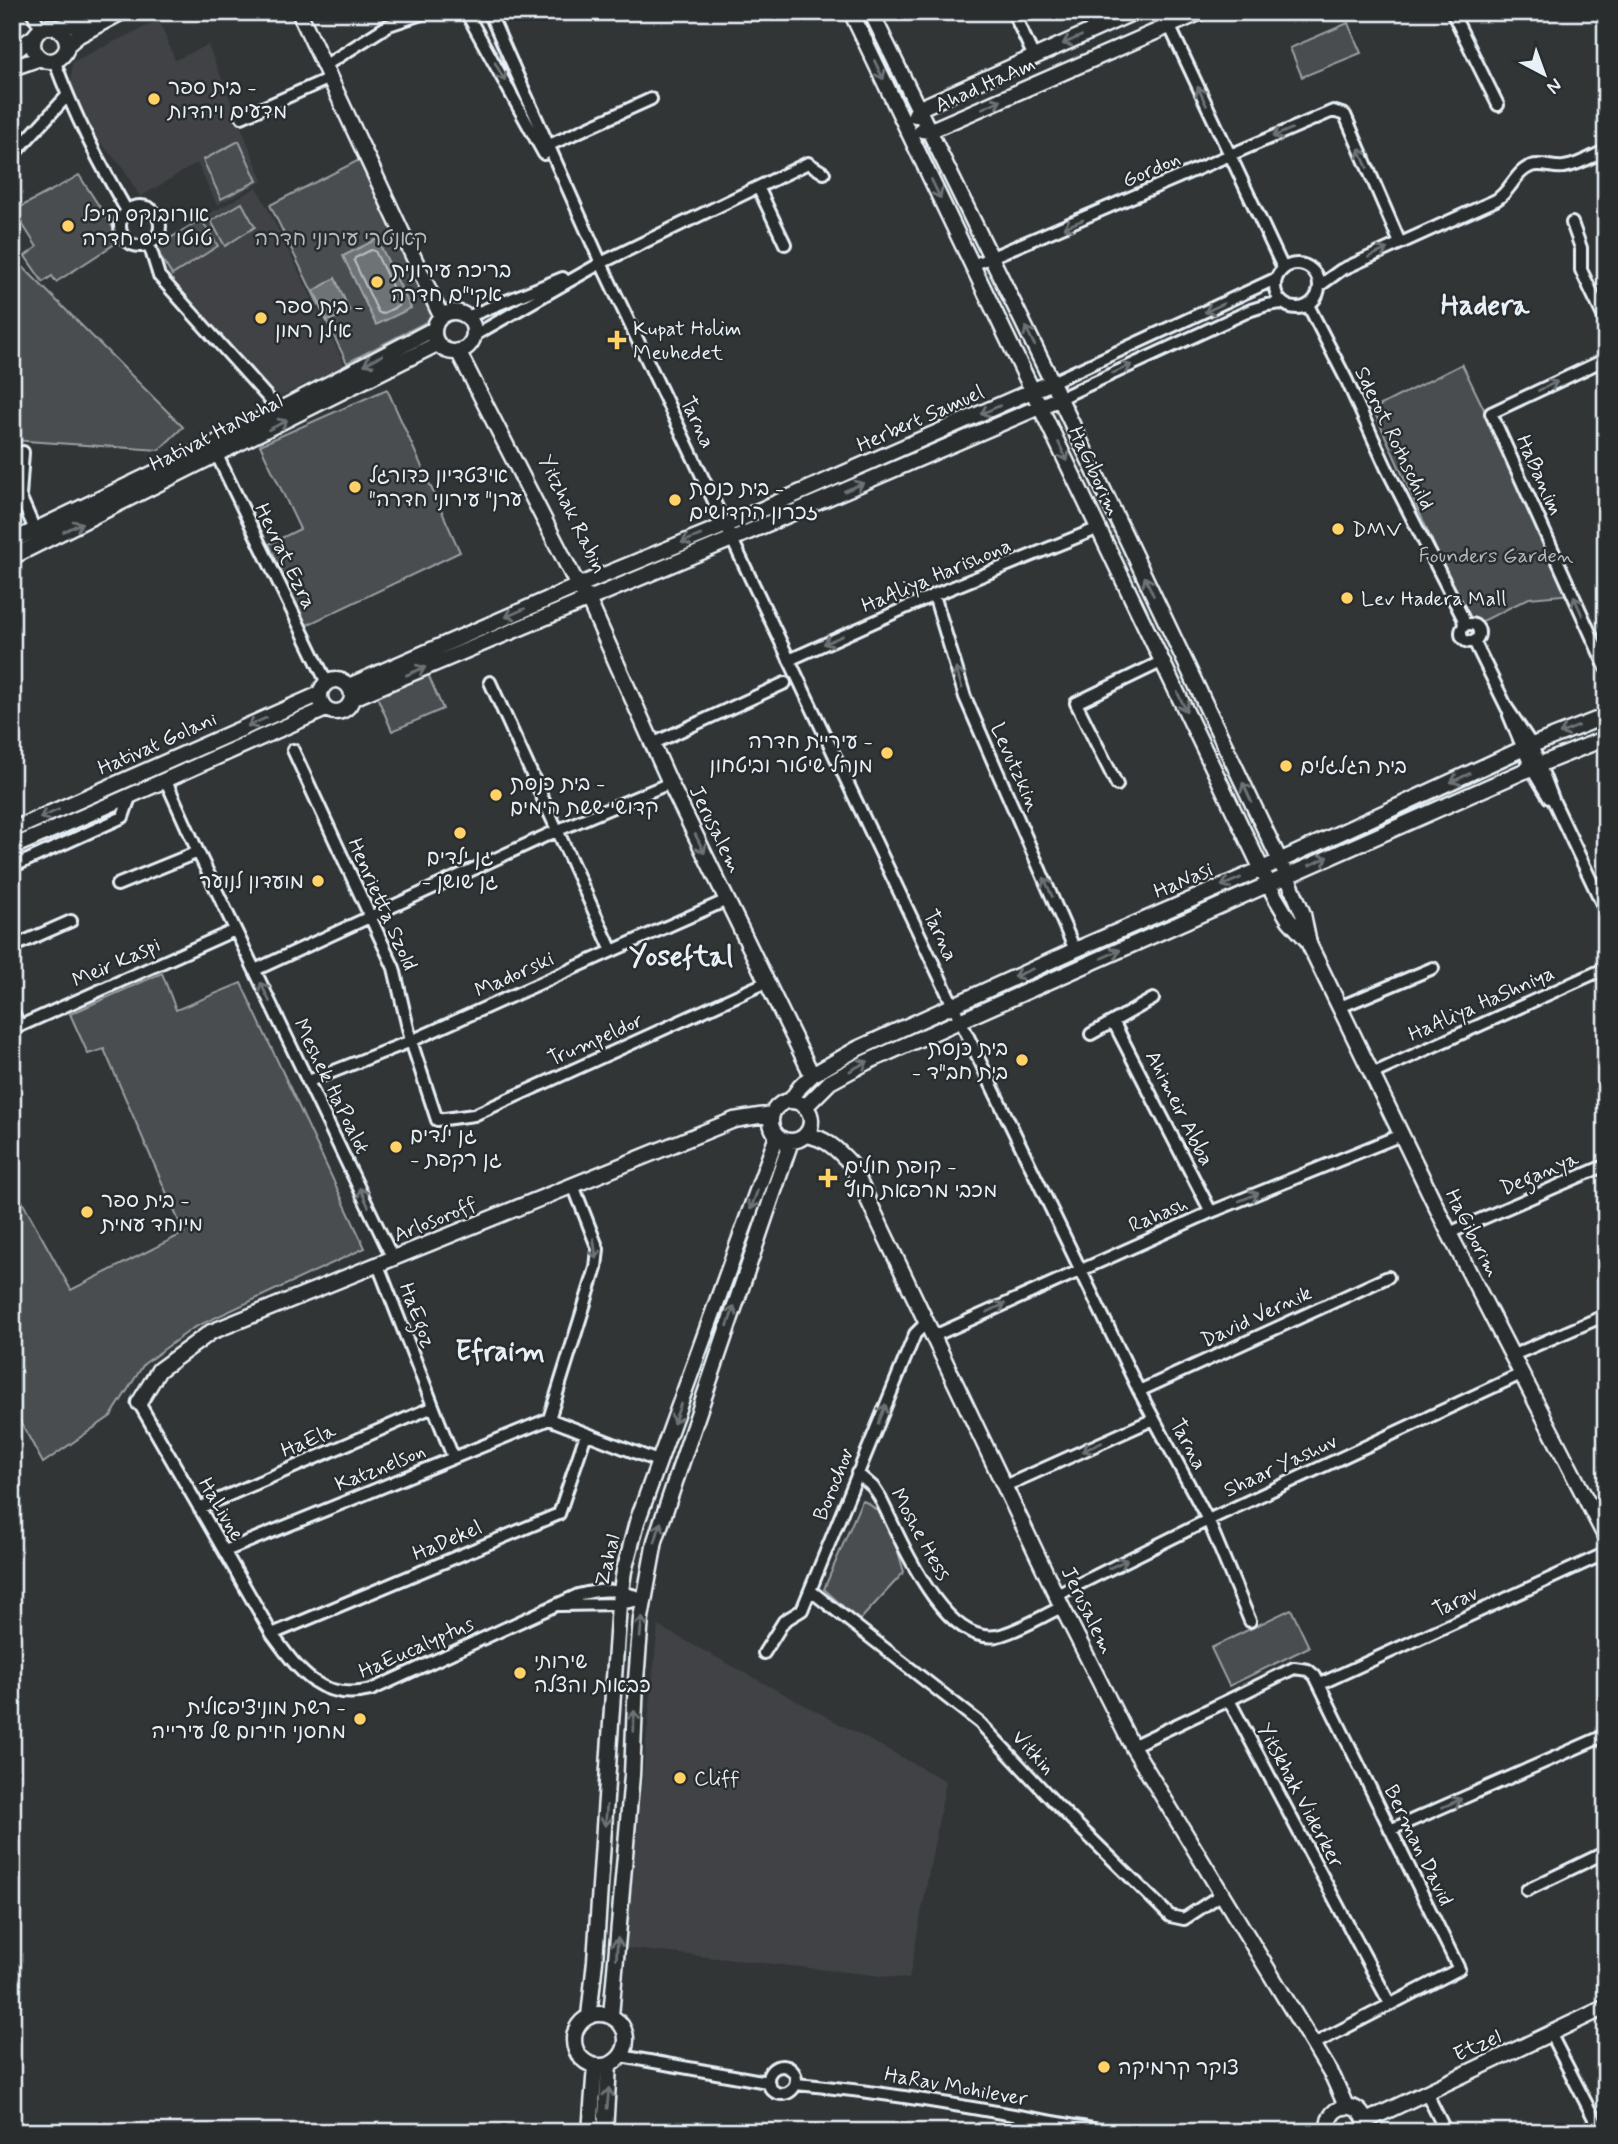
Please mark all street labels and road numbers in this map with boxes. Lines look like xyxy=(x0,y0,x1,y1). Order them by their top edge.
street label: Ahad HaAm xyxy=(931,50,1040,120)
street label: Gordon xyxy=(1118,145,1185,195)
street label: Sderot Rothschild xyxy=(1347,362,1441,515)
street label: Herbert Samuel xyxy=(852,378,988,459)
street label: Hativat HaNahal xyxy=(145,387,288,479)
street label: Tarna xyxy=(673,392,721,453)
street label: HaGiborim xyxy=(1061,422,1127,521)
street label: HaBanim xyxy=(1509,431,1569,520)
street label: Yitzhak Rabin xyxy=(531,450,613,579)
street label: Hevrat Ezra xyxy=(247,499,323,614)
street label: HaAliya Harishona xyxy=(857,532,1016,620)
street label: Hativat Golani xyxy=(93,705,222,783)
street label: Levutzkin xyxy=(983,719,1047,817)
street label: Jerusalem xyxy=(682,781,748,878)
street label: Henrietta Szold xyxy=(340,834,424,975)
street label: HaNasi xyxy=(1150,856,1217,906)
street label: Tarna xyxy=(916,905,964,966)
street label: Meir Kaspi xyxy=(68,931,165,995)
street label: Madorski xyxy=(470,945,559,1005)
street label: HaAliya HaShniya xyxy=(1404,959,1559,1049)
street label: Trumpeldor xyxy=(543,1006,648,1073)
street label: Meshek HaPoalot xyxy=(286,1014,376,1159)
street label: Ahimeir Abba xyxy=(1138,1046,1220,1171)
street label: Deganya xyxy=(1496,1145,1584,1205)
street label: HaGiborim xyxy=(1438,1184,1506,1282)
street label: Rahash xyxy=(1124,1190,1192,1240)
street label: Arlosoroff xyxy=(389,1191,481,1249)
street label: HaEgoz xyxy=(390,1279,442,1353)
street label: David Vernik xyxy=(1197,1279,1317,1355)
street label: Tarna xyxy=(1163,1414,1213,1475)
street label: HaEla xyxy=(277,1417,341,1465)
street label: Shaar Yashuv xyxy=(1219,1427,1342,1504)
street label: Katznelson xyxy=(331,1437,430,1499)
street label: Borochov xyxy=(807,1444,861,1525)
street label: HaLivne xyxy=(191,1472,251,1547)
street label: Moshe Hess xyxy=(883,1483,957,1586)
street label: HaDekel xyxy=(408,1514,487,1568)
street label: Zahal xyxy=(588,1532,627,1589)
street label: Jerusalem xyxy=(1054,1562,1120,1659)
street label: Tarav xyxy=(1428,1579,1483,1625)
street label: HaEucalyptus xyxy=(354,1610,478,1686)
street label: Yitskhak Viderker xyxy=(1250,1718,1350,1873)
street label: Vitkin xyxy=(1005,1724,1061,1781)
street label: Berman David xyxy=(1377,1780,1459,1911)
street label: Etzel xyxy=(1449,2023,1506,2069)
street label: HaRav Mohilever xyxy=(882,2061,1030,2113)

